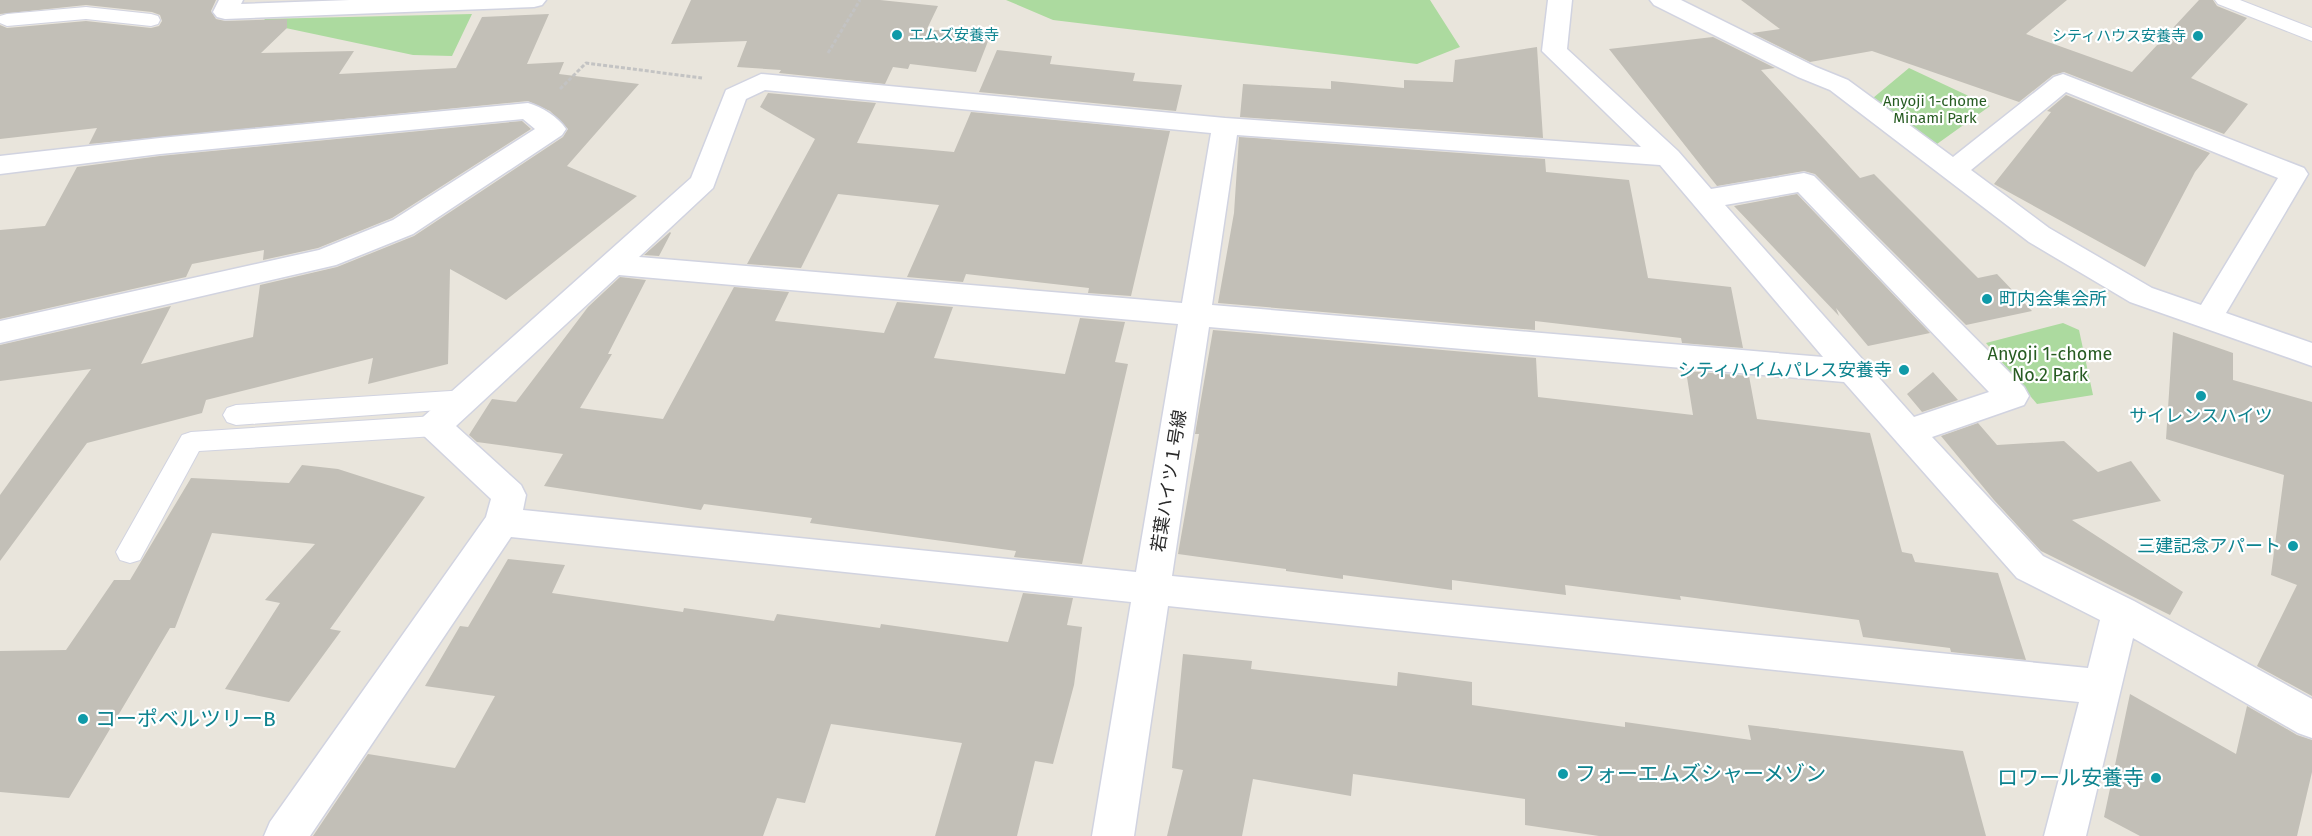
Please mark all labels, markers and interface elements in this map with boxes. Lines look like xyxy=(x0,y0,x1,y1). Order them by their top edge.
place label: エムズ安養寺 xyxy=(909,26,999,44)
place label: シティハウス安養寺 xyxy=(2052,27,2186,45)
marker: エムズ安養寺 xyxy=(890,28,904,42)
marker: シティハウス安養寺 xyxy=(2191,29,2205,43)
park label: Anyoji 1-chome Minami Park xyxy=(1883,92,1987,127)
place label: 町内会集会所 xyxy=(1999,288,2107,310)
marker: 町内会集会所 xyxy=(1980,292,1994,306)
park label: Anyoji 1-chome No.2 Park xyxy=(1988,343,2112,386)
place label: シティハイムパレス安養寺 xyxy=(1678,359,1892,381)
marker: シティハイムパレス安養寺 xyxy=(1897,363,1911,377)
marker: サイレンスハイツ xyxy=(2194,389,2208,403)
place label: サイレンスハイツ xyxy=(2129,405,2273,427)
street label: 若葉ハイツ１号線 xyxy=(1147,408,1191,554)
place label: 三建記念アパート xyxy=(2137,535,2281,557)
marker: 三建記念アパート xyxy=(2286,539,2300,553)
place label: コーポベルツリーB xyxy=(95,706,276,732)
marker: コーポベルツリーB xyxy=(76,712,90,726)
place label: フォーエムズシャーメゾン xyxy=(1575,761,1826,787)
place label: ロワール安養寺 xyxy=(1997,765,2144,791)
marker: フォーエムズシャーメゾン xyxy=(1556,767,1570,781)
marker: ロワール安養寺 xyxy=(2149,771,2163,785)

